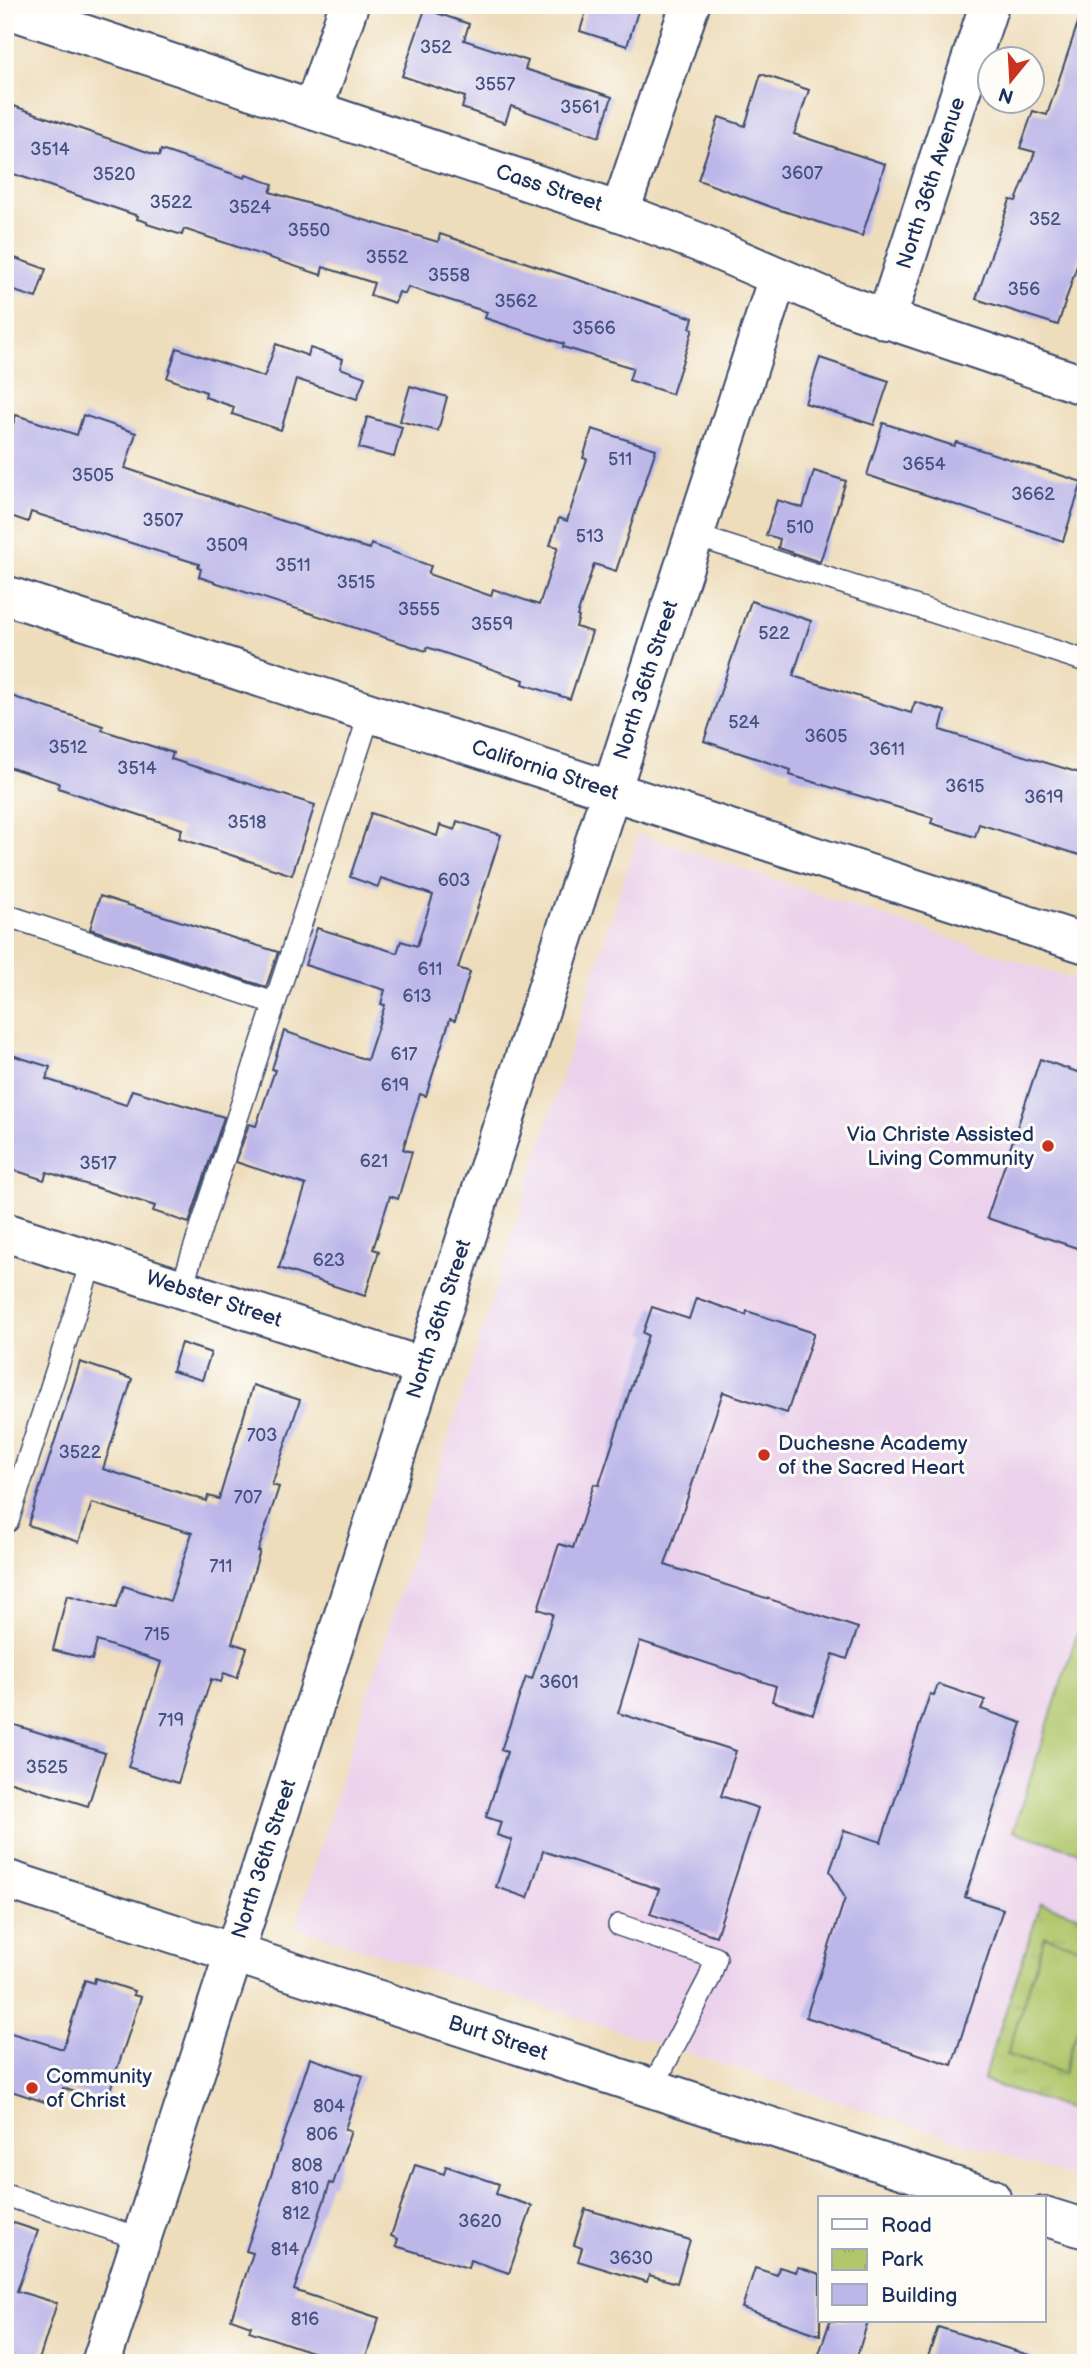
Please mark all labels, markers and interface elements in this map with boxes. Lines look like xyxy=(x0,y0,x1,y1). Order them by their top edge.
house number: 352 xyxy=(420,37,452,58)
north arrow xyxy=(976,46,1046,116)
house number: 3557 xyxy=(475,74,515,95)
text: N xyxy=(996,82,1017,108)
street label: North 36th Avenue xyxy=(891,94,971,272)
house number: 3561 xyxy=(560,97,600,118)
house number: 3514 xyxy=(30,139,70,160)
street label: Cass Street xyxy=(493,159,606,217)
house number: 3607 xyxy=(781,163,823,184)
house number: 3520 xyxy=(93,164,135,185)
house number: 3522 xyxy=(150,192,193,213)
house number: 3524 xyxy=(229,197,271,218)
house number: 352 xyxy=(1029,209,1061,230)
house number: 3550 xyxy=(288,220,330,241)
house number: 3552 xyxy=(366,247,409,268)
house number: 3558 xyxy=(428,265,470,286)
house number: 356 xyxy=(1008,279,1040,300)
house number: 3562 xyxy=(494,291,538,312)
house number: 3566 xyxy=(572,318,616,339)
house number: 511 xyxy=(608,449,632,470)
house number: 3654 xyxy=(902,454,946,475)
house number: 3505 xyxy=(72,465,114,486)
house number: 3662 xyxy=(1011,484,1055,505)
house number: 3507 xyxy=(143,510,184,531)
house number: 510 xyxy=(786,517,814,538)
house number: 513 xyxy=(576,526,604,547)
house number: 3509 xyxy=(206,535,248,556)
house number: 3511 xyxy=(275,555,311,576)
house number: 3515 xyxy=(337,572,375,593)
street label: North 36th Street xyxy=(608,597,684,763)
house number: 3555 xyxy=(398,599,440,620)
house number: 3559 xyxy=(471,614,513,635)
house number: 522 xyxy=(758,623,790,644)
house number: 524 xyxy=(728,712,760,733)
house number: 3605 xyxy=(805,726,847,747)
street label: California Street xyxy=(468,734,622,806)
house number: 3512 xyxy=(49,737,88,758)
house number: 3611 xyxy=(869,739,905,760)
house number: 3514 xyxy=(117,758,157,779)
house number: 3615 xyxy=(945,776,985,797)
house number: 3619 xyxy=(1024,787,1064,808)
house number: 3518 xyxy=(228,812,266,833)
house number: 603 xyxy=(438,870,470,891)
house number: 611 xyxy=(418,959,442,980)
house number: 613 xyxy=(402,986,432,1007)
house number: 617 xyxy=(391,1044,418,1065)
house number: 619 xyxy=(381,1075,409,1096)
place label: Via Christe Assisted Living Community xyxy=(847,1122,1035,1171)
marker: Via Christe Assisted Living Community xyxy=(1040,1138,1056,1154)
house number: 621 xyxy=(360,1151,388,1172)
house number: 3517 xyxy=(79,1153,117,1174)
street label: North 36th Street xyxy=(401,1236,477,1402)
house number: 623 xyxy=(313,1250,345,1271)
street label: Webster Street xyxy=(143,1265,286,1333)
house number: 703 xyxy=(247,1425,277,1446)
place label: Duchesne Academy of the Sacred Heart xyxy=(778,1431,968,1480)
house number: 3522 xyxy=(59,1442,102,1463)
marker: Duchesne Academy of the Sacred Heart xyxy=(756,1447,772,1463)
house number: 707 xyxy=(234,1487,262,1508)
house number: 711 xyxy=(210,1556,232,1577)
house number: 715 xyxy=(144,1624,170,1645)
house number: 3601 xyxy=(539,1672,579,1693)
house number: 719 xyxy=(158,1710,184,1731)
house number: 3525 xyxy=(26,1757,68,1778)
street label: North 36th Street xyxy=(226,1776,302,1942)
street label: Burt Street xyxy=(445,2010,551,2066)
place label: Community of Christ xyxy=(46,2064,152,2113)
marker: Community of Christ xyxy=(24,2080,40,2096)
house number: 804 xyxy=(313,2096,345,2117)
house number: 806 xyxy=(306,2124,338,2145)
house number: 808 xyxy=(291,2155,323,2176)
house number: 810 xyxy=(291,2178,319,2199)
legend xyxy=(818,2196,1046,2322)
house number: 812 xyxy=(282,2203,310,2224)
house number: 3620 xyxy=(458,2211,502,2232)
text: Road xyxy=(881,2213,932,2238)
house number: 814 xyxy=(271,2239,299,2260)
text: Park xyxy=(881,2247,924,2272)
house number: 3630 xyxy=(609,2248,653,2269)
text: Building xyxy=(881,2283,957,2308)
house number: 816 xyxy=(291,2309,319,2330)

